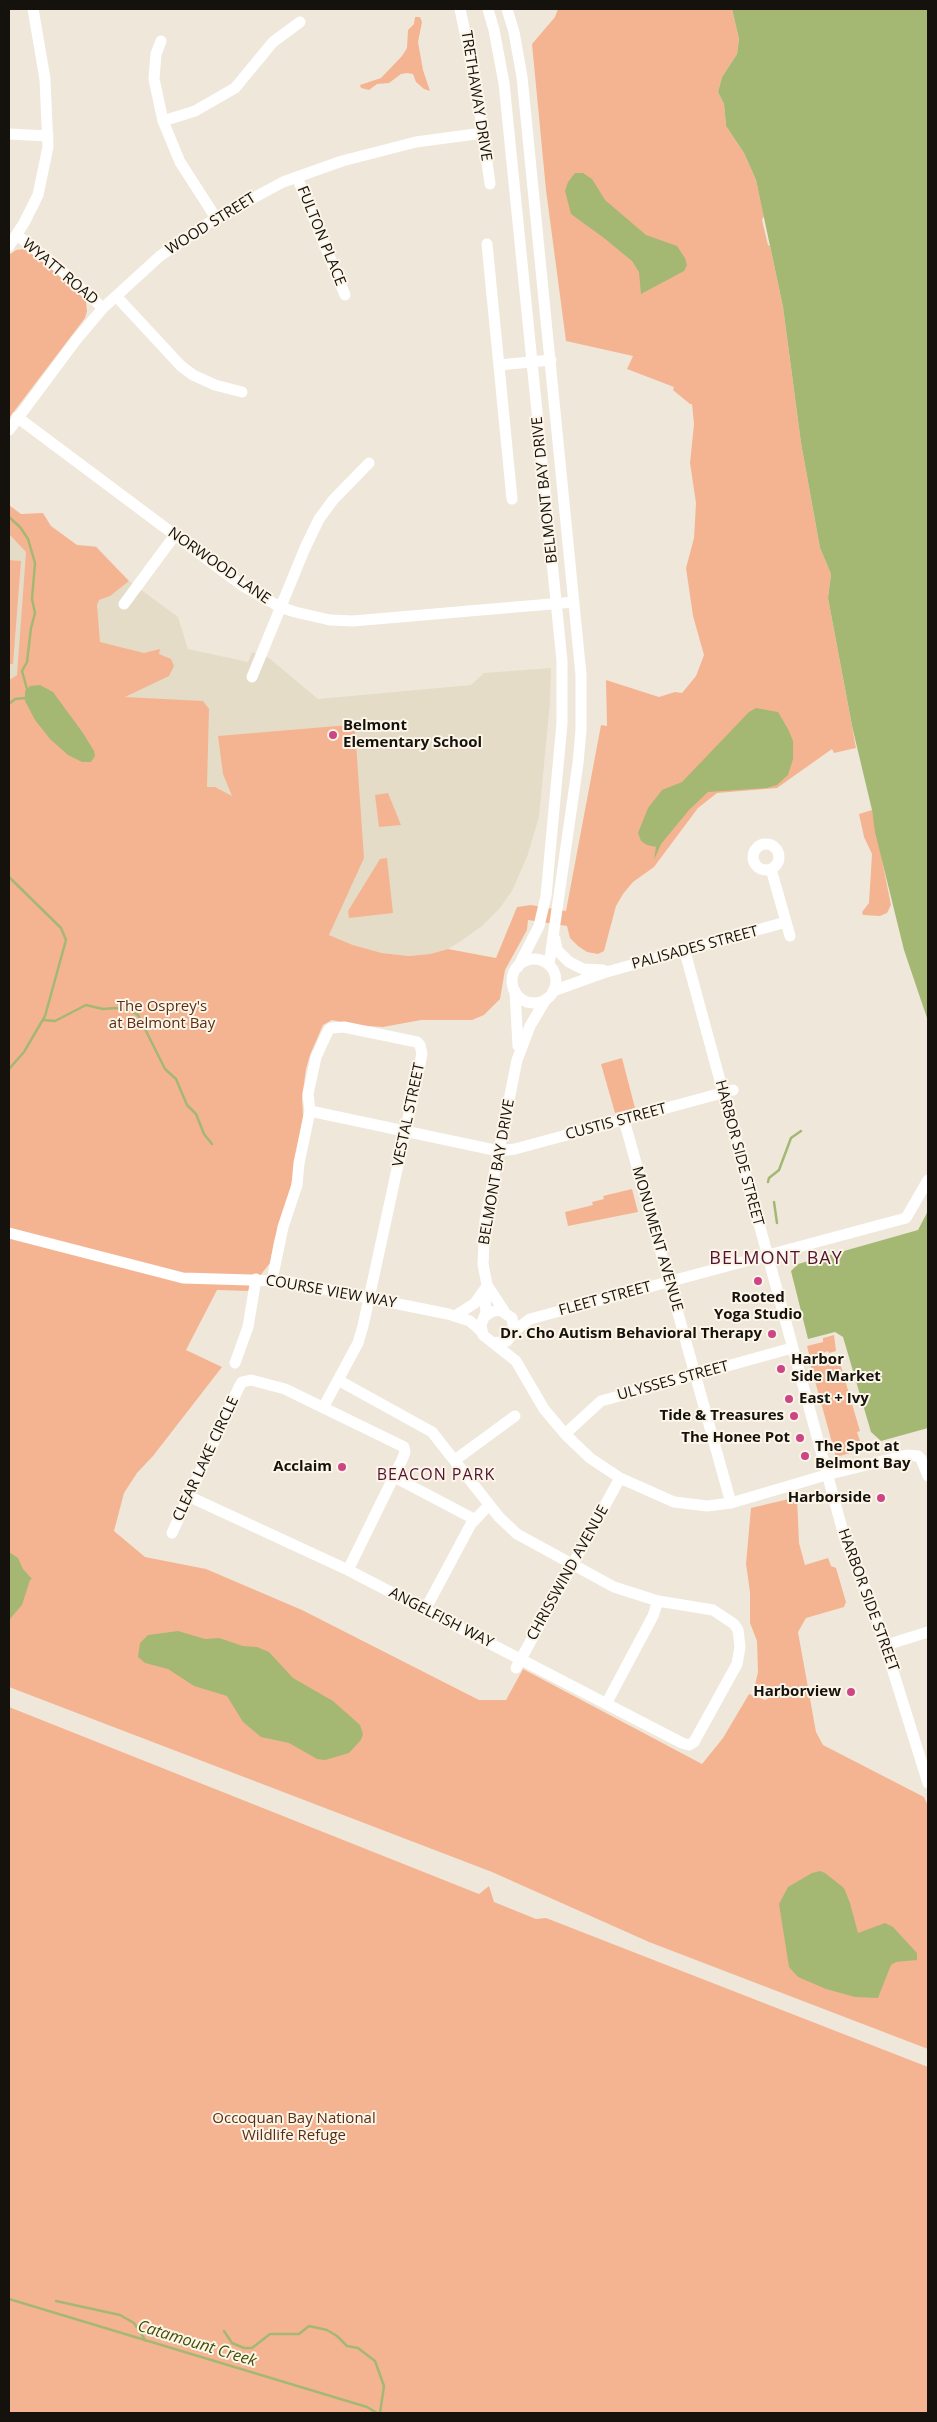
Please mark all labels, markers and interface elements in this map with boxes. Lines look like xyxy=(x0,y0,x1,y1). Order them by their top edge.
street label: TRETHAWAY DRIVE xyxy=(457,29,495,163)
street label: FULTON PLACE xyxy=(293,184,349,288)
street label: WOOD STREET xyxy=(163,189,259,259)
street label: WYATT ROAD xyxy=(18,235,102,309)
street label: BELMONT BAY DRIVE xyxy=(528,416,562,564)
street label: NORWOOD LANE xyxy=(164,524,274,608)
place label: Belmont Elementary School xyxy=(343,717,482,752)
marker: Belmont Elementary School xyxy=(327,729,339,741)
street label: PALISADES STREET xyxy=(630,922,760,974)
park label: The Osprey's at Belmont Bay xyxy=(109,998,215,1033)
street label: VESTAL STREET xyxy=(389,1061,429,1169)
street label: HARBOR SIDE STREET xyxy=(711,1078,767,1228)
street label: BELMONT BAY DRIVE xyxy=(475,1098,519,1246)
street label: CUSTIS STREET xyxy=(564,1100,668,1144)
street label: MONUMENT AVENUE xyxy=(628,1164,686,1314)
district label: BELMONT BAY xyxy=(708,1248,844,1270)
street label: COURSE VIEW WAY xyxy=(264,1272,398,1312)
marker: Rooted Yoga Studio xyxy=(752,1275,764,1287)
street label: FLEET STREET xyxy=(557,1278,653,1320)
place label: Rooted Yoga Studio xyxy=(714,1289,802,1324)
place label: Dr. Cho Autism Behavioral Therapy xyxy=(500,1325,762,1343)
marker: Dr. Cho Autism Behavioral Therapy xyxy=(766,1328,778,1340)
place label: Harbor Side Market xyxy=(791,1351,881,1386)
street label: ULYSSES STREET xyxy=(615,1357,731,1405)
marker: Harbor Side Market xyxy=(775,1363,787,1375)
place label: East + Ivy xyxy=(799,1390,869,1408)
marker: East + Ivy xyxy=(783,1393,795,1405)
street label: CLEAR LAKE CIRCLE xyxy=(169,1394,243,1524)
place label: Tide & Treasures xyxy=(659,1407,784,1425)
marker: Tide & Treasures xyxy=(788,1410,800,1422)
place label: The Honee Pot xyxy=(681,1429,790,1447)
marker: The Honee Pot xyxy=(794,1432,806,1444)
place label: The Spot at Belmont Bay xyxy=(815,1438,910,1473)
marker: The Spot at Belmont Bay xyxy=(799,1450,811,1462)
place label: Acclaim xyxy=(273,1458,332,1476)
marker: Acclaim xyxy=(336,1461,348,1473)
district label: BEACON PARK xyxy=(375,1465,497,1485)
place label: Harborside xyxy=(788,1489,871,1507)
marker: Harborside xyxy=(875,1492,887,1504)
street label: CHRISSWIND AVENUE xyxy=(523,1502,613,1644)
street label: HARBOR SIDE STREET xyxy=(834,1526,902,1674)
street label: ANGELFISH WAY xyxy=(386,1584,496,1652)
place label: Harborview xyxy=(753,1683,841,1701)
marker: Harborview xyxy=(845,1686,857,1698)
park label: Occoquan Bay National Wildlife Refuge xyxy=(212,2110,376,2145)
water label: Catamount Creek xyxy=(135,2317,259,2371)

